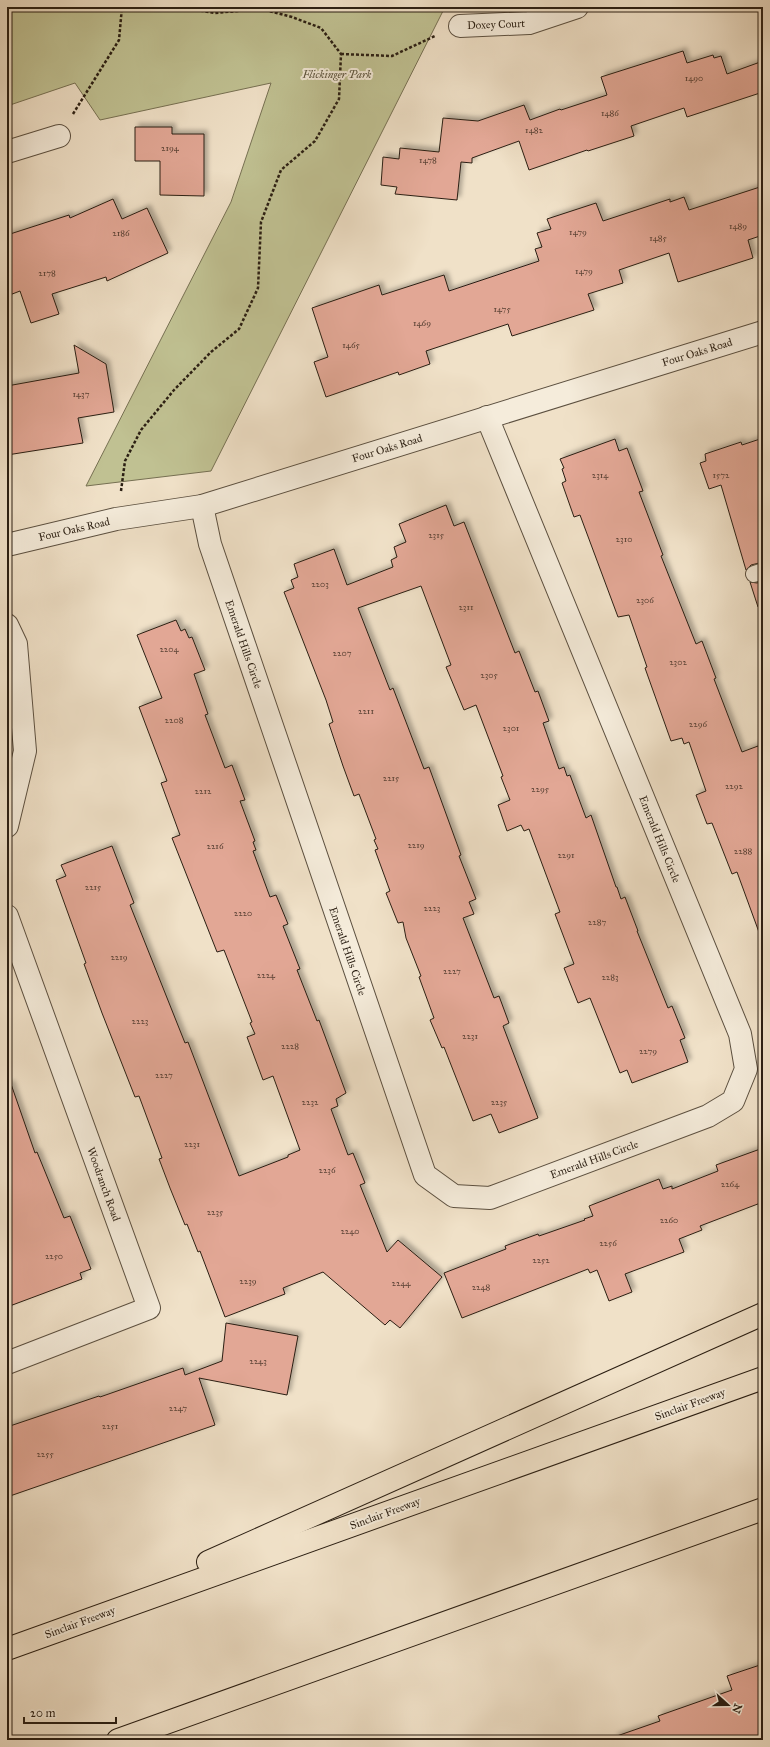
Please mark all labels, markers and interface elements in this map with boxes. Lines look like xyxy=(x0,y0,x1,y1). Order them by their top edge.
street label: Doxey Court xyxy=(467,17,525,32)
park label: Flickinger Park xyxy=(302,68,372,81)
house number: 1490 xyxy=(685,72,703,83)
house number: 1486 xyxy=(601,107,619,118)
house number: 1482 xyxy=(525,124,543,135)
house number: 2194 xyxy=(161,142,180,153)
house number: 1478 xyxy=(419,154,437,165)
house number: 1489 xyxy=(729,220,747,231)
house number: 1479 xyxy=(569,226,587,237)
house number: 2186 xyxy=(112,227,130,238)
house number: 1485 xyxy=(649,232,668,243)
house number: 1479 xyxy=(575,265,593,276)
house number: 2178 xyxy=(38,267,56,278)
house number: 1475 xyxy=(493,303,511,314)
house number: 1469 xyxy=(413,317,431,328)
street label: Four Oaks Road xyxy=(660,335,734,369)
house number: 1465 xyxy=(342,339,360,350)
house number: 1437 xyxy=(73,388,90,399)
street label: Four Oaks Road xyxy=(350,431,424,465)
house number: 2314 xyxy=(592,469,609,480)
house number: 1572 xyxy=(713,469,730,480)
street label: Four Oaks Road xyxy=(37,515,112,544)
house number: 2315 xyxy=(428,529,445,540)
house number: 2310 xyxy=(616,533,632,544)
house number: 2203 xyxy=(311,578,329,589)
house number: 2306 xyxy=(636,594,654,605)
street label: Emerald Hills Circle xyxy=(222,598,265,691)
house number: 2311 xyxy=(458,601,474,612)
house number: 2204 xyxy=(159,643,180,654)
house number: 2207 xyxy=(333,647,352,658)
house number: 2302 xyxy=(669,656,687,667)
house number: 2305 xyxy=(480,669,499,680)
house number: 2211 xyxy=(358,705,374,716)
house number: 2208 xyxy=(165,714,184,725)
house number: 2296 xyxy=(689,718,708,729)
house number: 2301 xyxy=(503,722,520,733)
house number: 2215 xyxy=(383,772,400,783)
house number: 2292 xyxy=(725,780,744,791)
house number: 2295 xyxy=(531,783,550,794)
house number: 2212 xyxy=(195,785,212,796)
street label: Emerald Hills Circle xyxy=(636,794,683,885)
house number: 2219 xyxy=(407,839,425,850)
house number: 2216 xyxy=(207,840,224,851)
house number: 2288 xyxy=(734,845,752,856)
house number: 2291 xyxy=(557,849,575,860)
house number: 2215 xyxy=(85,881,102,892)
house number: 2223 xyxy=(424,902,441,913)
street label: Emerald Hills Circle xyxy=(326,905,369,998)
house number: 2220 xyxy=(234,907,252,918)
house number: 2287 xyxy=(588,916,606,927)
house number: 2219 xyxy=(110,951,128,962)
house number: 2227 xyxy=(443,965,461,976)
house number: 2224 xyxy=(257,969,276,980)
house number: 2283 xyxy=(601,971,619,982)
house number: 2223 xyxy=(132,1015,149,1026)
house number: 2231 xyxy=(462,1030,478,1041)
house number: 2228 xyxy=(281,1040,299,1051)
house number: 2279 xyxy=(639,1045,657,1056)
house number: 2227 xyxy=(155,1069,173,1080)
house number: 2232 xyxy=(302,1096,319,1107)
house number: 2235 xyxy=(491,1096,508,1107)
street label: Emerald Hills Circle xyxy=(548,1137,640,1181)
house number: 2231 xyxy=(184,1138,200,1149)
street label: Woodranch Road xyxy=(84,1145,123,1224)
house number: 2236 xyxy=(318,1164,336,1175)
house number: 2264 xyxy=(721,1178,740,1189)
house number: 2235 xyxy=(207,1206,224,1217)
house number: 2260 xyxy=(660,1214,678,1225)
house number: 2240 xyxy=(340,1225,360,1236)
house number: 2256 xyxy=(599,1237,617,1248)
house number: 2250 xyxy=(45,1250,63,1261)
house number: 2252 xyxy=(532,1254,550,1265)
house number: 2239 xyxy=(239,1275,257,1286)
house number: 2244 xyxy=(392,1277,411,1288)
house number: 2248 xyxy=(472,1281,491,1292)
house number: 2243 xyxy=(249,1355,267,1366)
street label: Sinclair Freeway xyxy=(653,1385,728,1423)
house number: 2247 xyxy=(169,1402,187,1413)
house number: 2251 xyxy=(102,1420,119,1431)
house number: 2255 xyxy=(36,1448,54,1459)
street label: Sinclair Freeway xyxy=(348,1494,423,1532)
street label: Sinclair Freeway xyxy=(43,1603,118,1641)
north arrow xyxy=(708,1685,748,1725)
scale bar xyxy=(24,1699,116,1725)
text: N xyxy=(729,1702,745,1716)
text: 20 m xyxy=(30,1706,56,1720)

